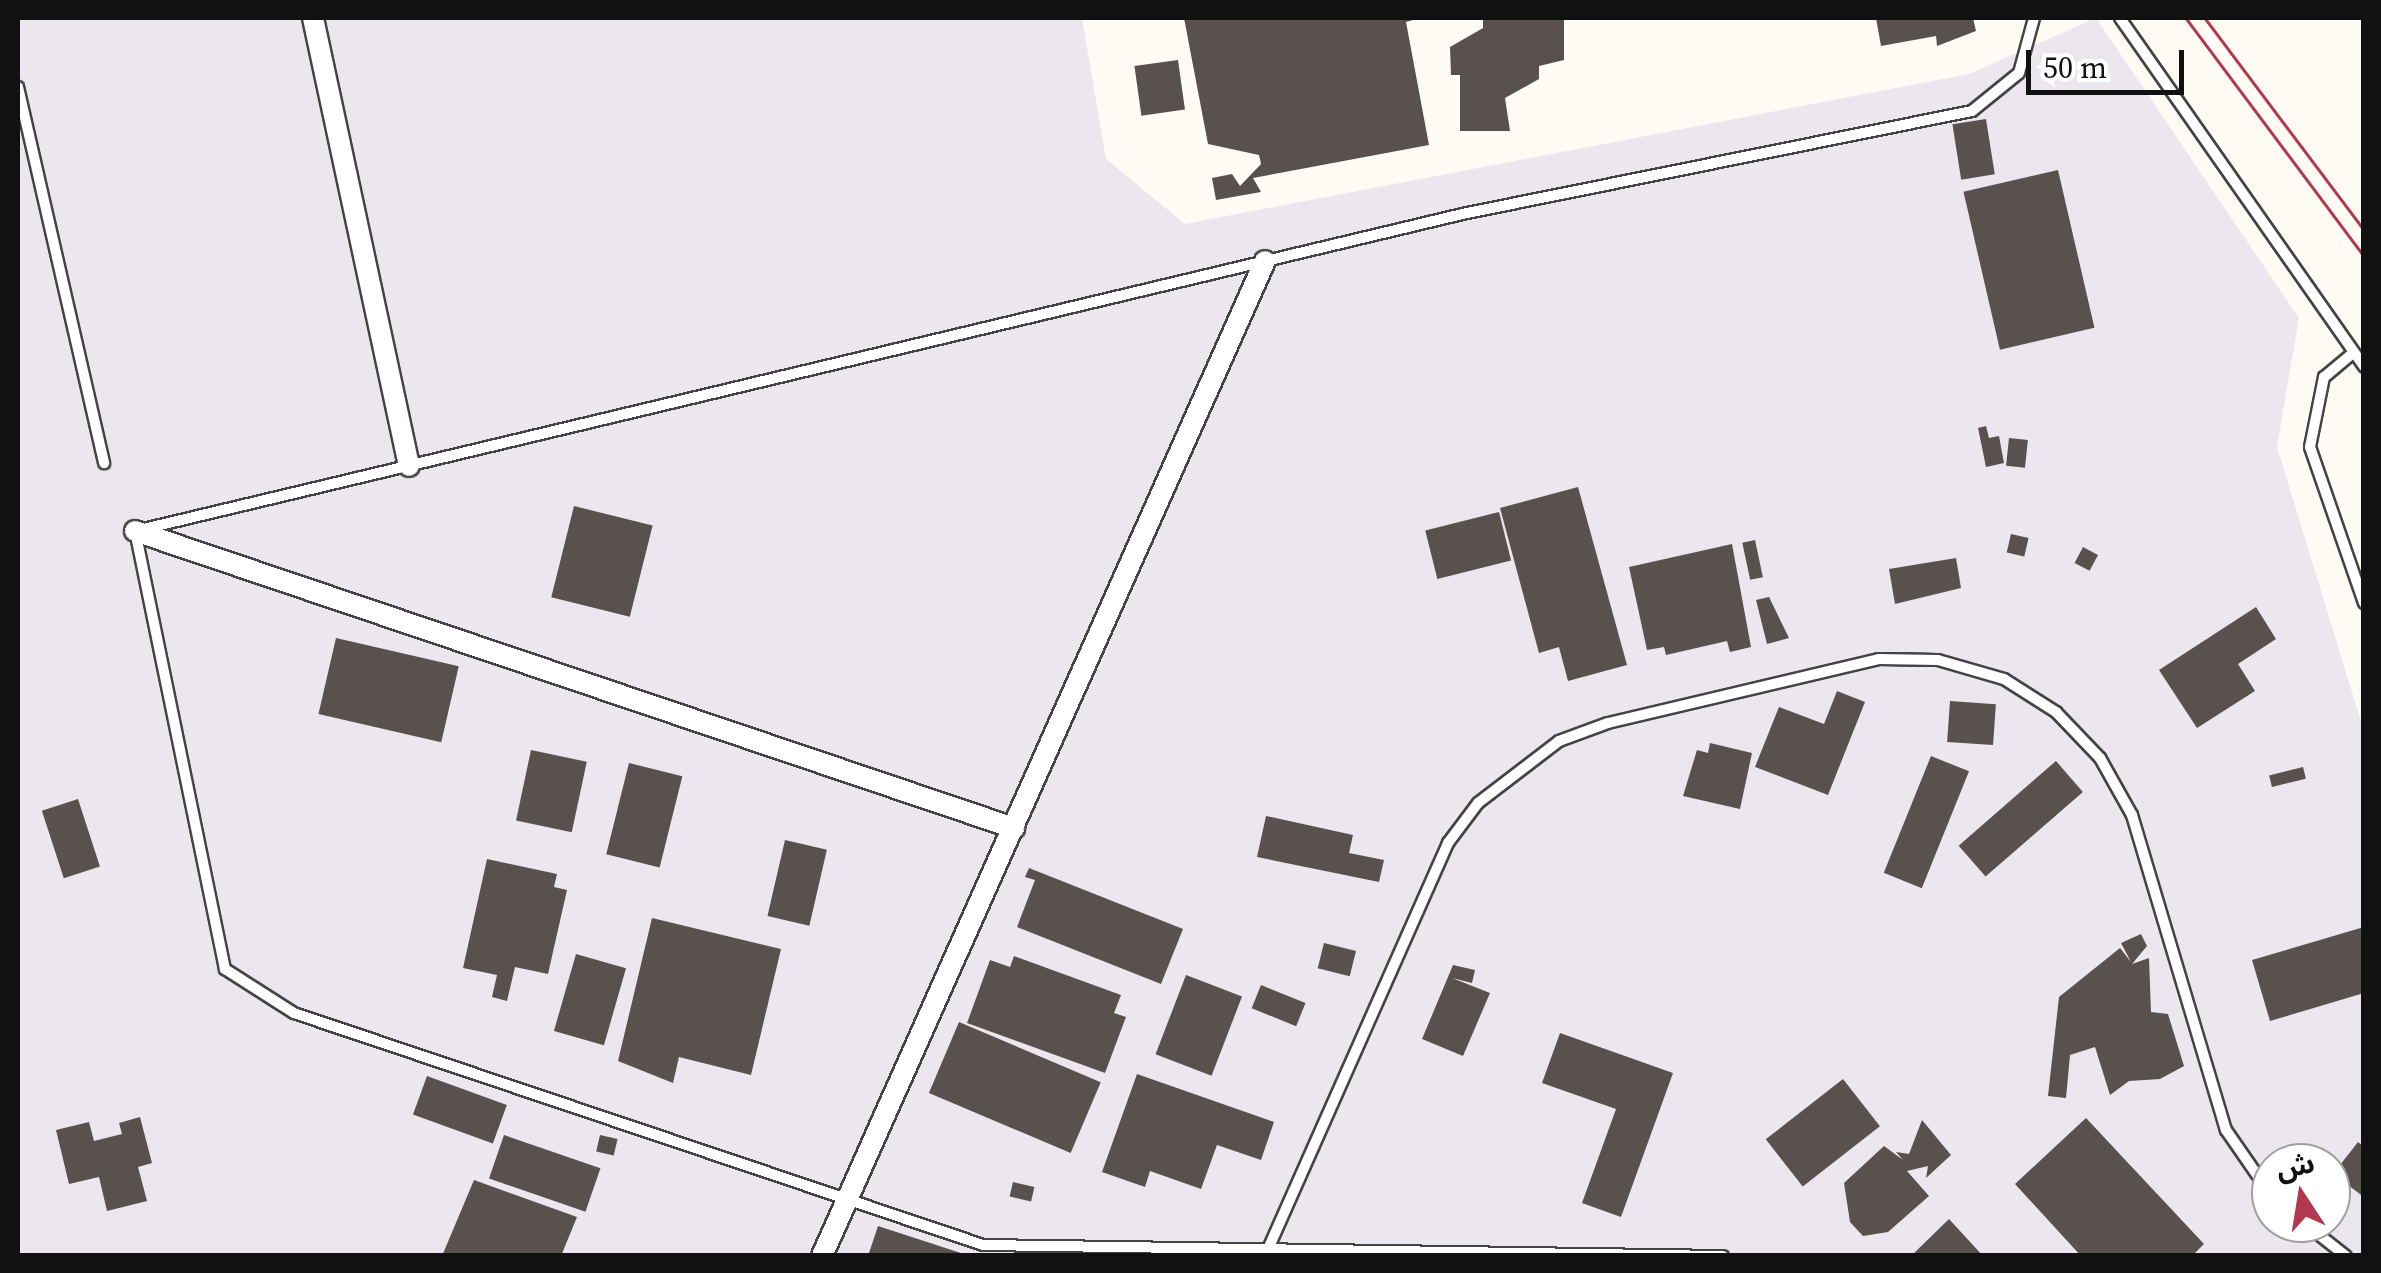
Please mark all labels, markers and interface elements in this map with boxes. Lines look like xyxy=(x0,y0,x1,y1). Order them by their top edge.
scale bar xyxy=(2031,30,2188,92)
text: 50 m xyxy=(2043,47,2107,88)
north arrow xyxy=(2251,1143,2351,1243)
text: ش xyxy=(2272,1143,2318,1188)

